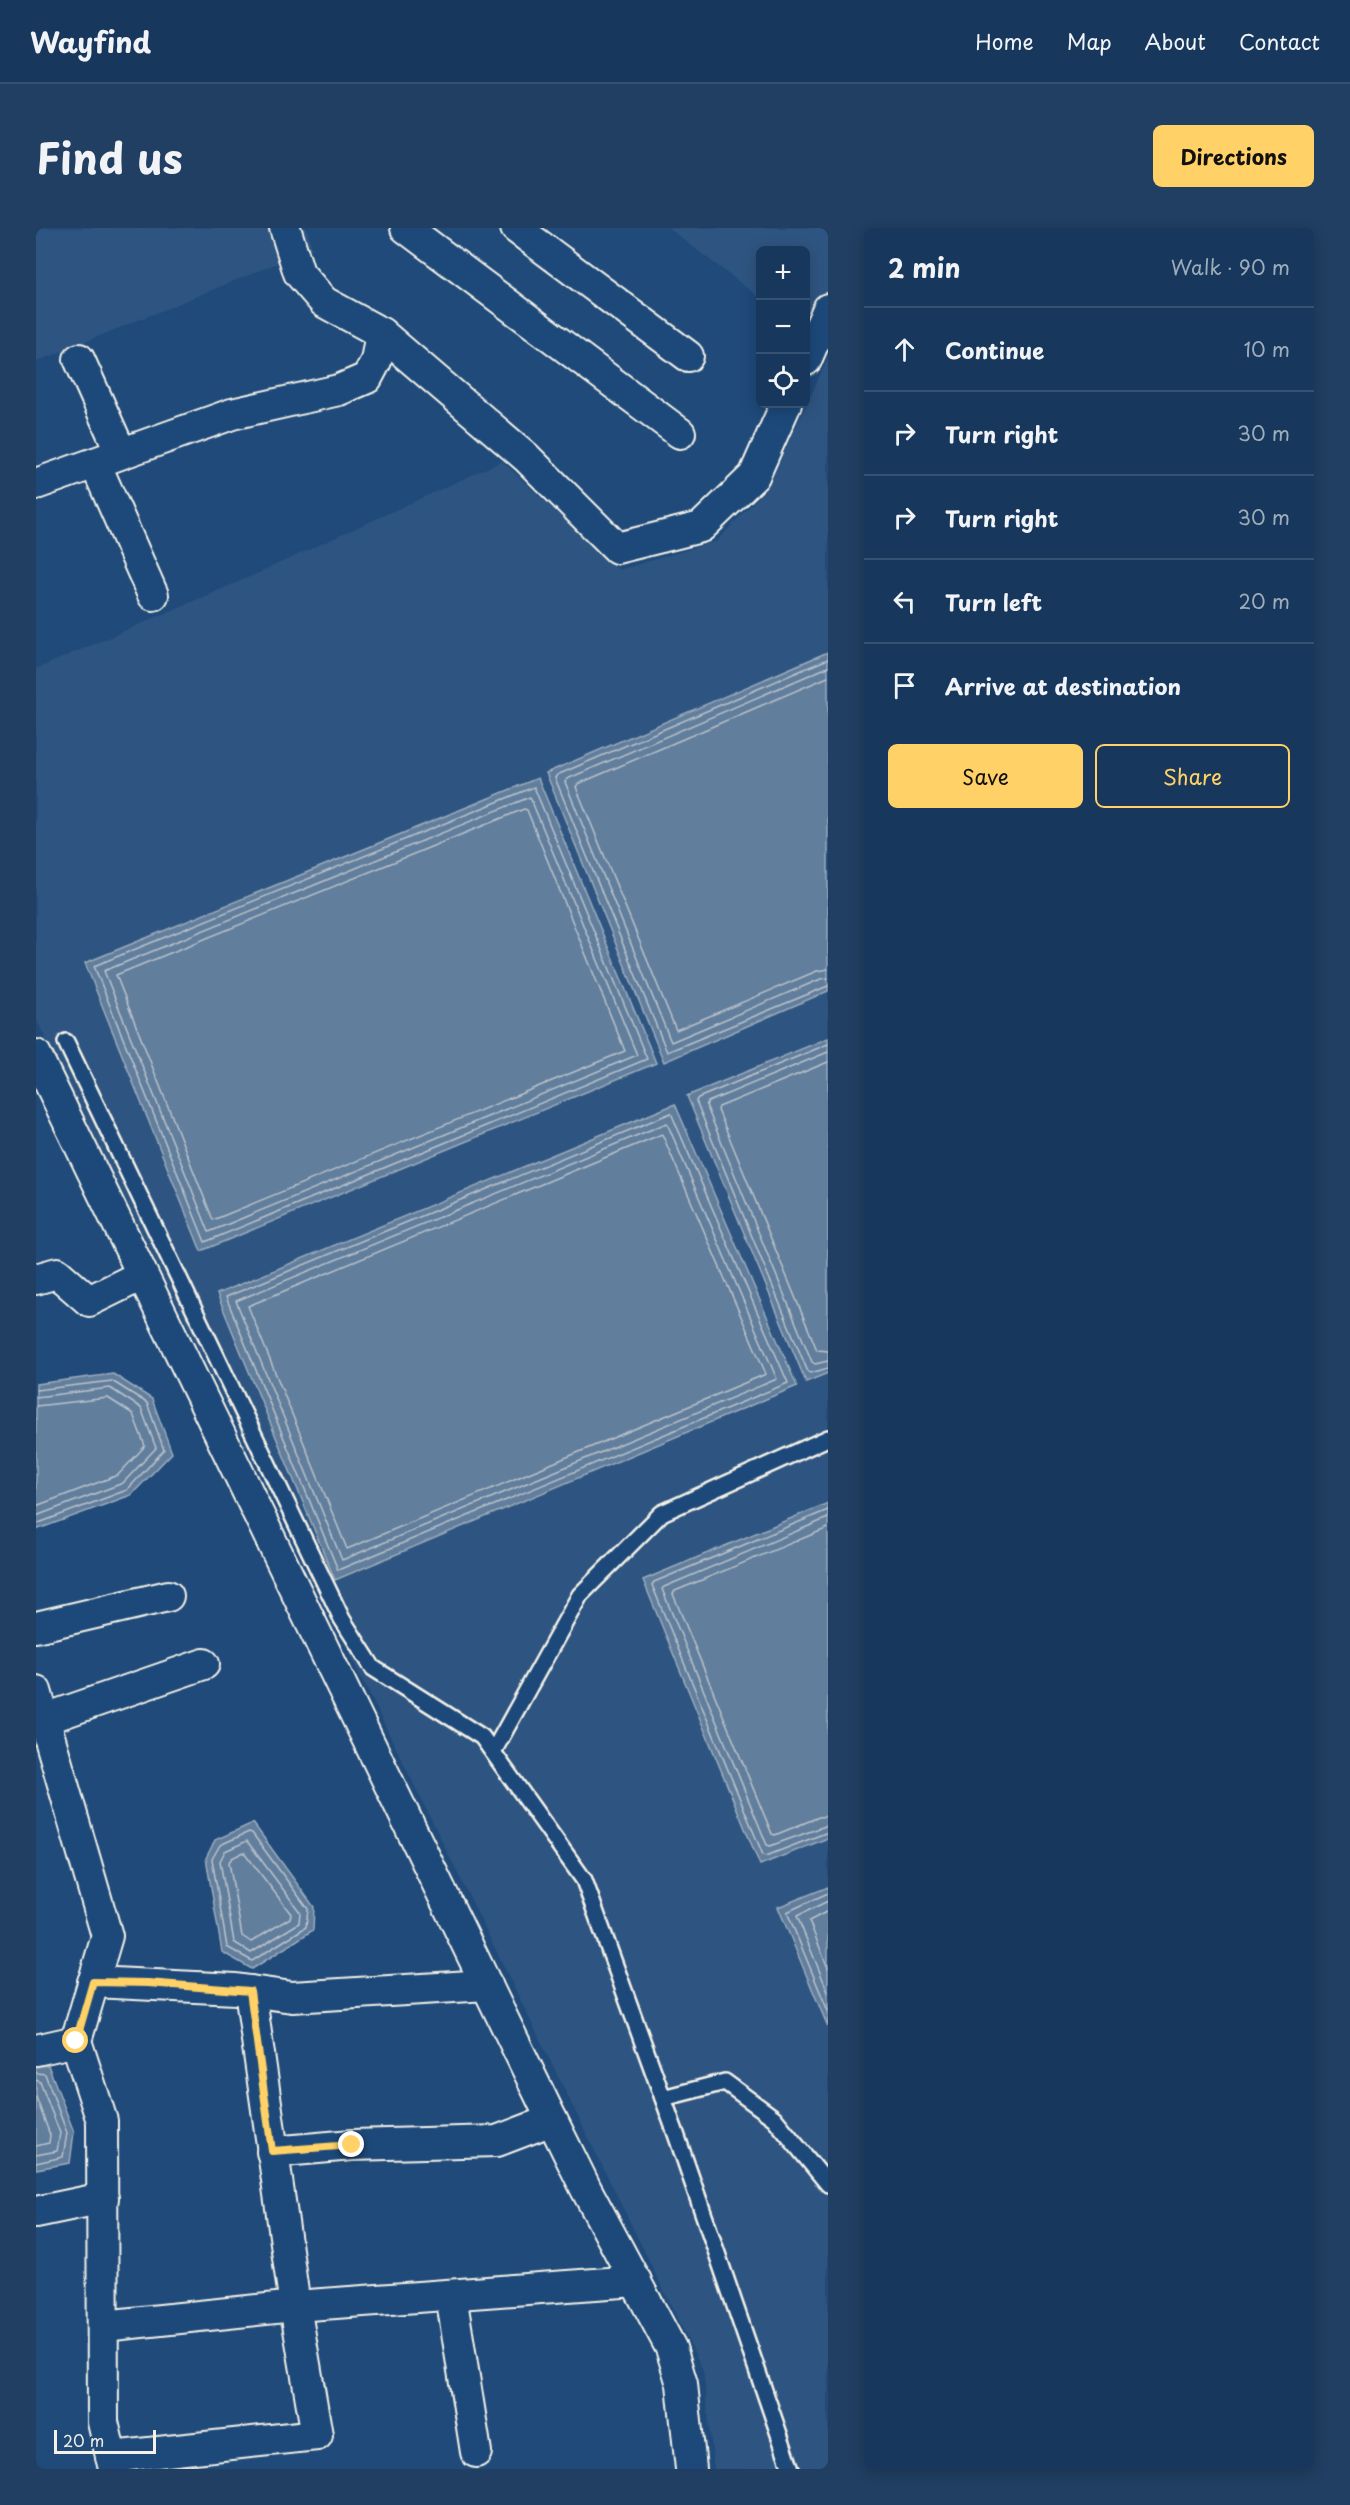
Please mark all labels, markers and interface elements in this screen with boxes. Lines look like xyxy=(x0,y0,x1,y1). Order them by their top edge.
text: Wayfind xyxy=(30,20,151,63)
text: Home xyxy=(975,25,1034,57)
text: Map xyxy=(1067,25,1112,57)
text: About xyxy=(1145,25,1206,57)
text: Contact xyxy=(1239,25,1320,57)
text: Find us xyxy=(36,125,183,188)
button: Directions xyxy=(1153,125,1314,187)
map controls xyxy=(756,246,810,408)
button: + xyxy=(756,246,810,300)
text: 2 min xyxy=(888,248,961,287)
text: Walk · 90 m xyxy=(1171,252,1290,282)
button: − xyxy=(756,300,810,354)
icon: ahead xyxy=(888,333,921,366)
text: Continue xyxy=(945,333,1044,366)
text: 10 m xyxy=(1243,334,1290,364)
button: locate xyxy=(756,354,810,408)
icon: right xyxy=(888,417,921,450)
text: Turn right xyxy=(945,417,1058,450)
text: 30 m xyxy=(1237,418,1290,448)
icon: right xyxy=(888,501,921,534)
text: Turn right xyxy=(945,501,1058,534)
text: 30 m xyxy=(1237,502,1290,532)
icon: left xyxy=(888,585,921,618)
text: Turn left xyxy=(945,585,1042,618)
text: 20 m xyxy=(1238,586,1290,616)
icon: arrive xyxy=(888,669,921,702)
text: Arrive at destination xyxy=(945,669,1181,702)
button: Save xyxy=(888,744,1083,808)
button: Share xyxy=(1095,744,1290,808)
route start xyxy=(62,2027,88,2053)
route end xyxy=(338,2131,364,2157)
scale bar xyxy=(54,2427,156,2454)
text: 20 m xyxy=(63,2428,104,2452)

